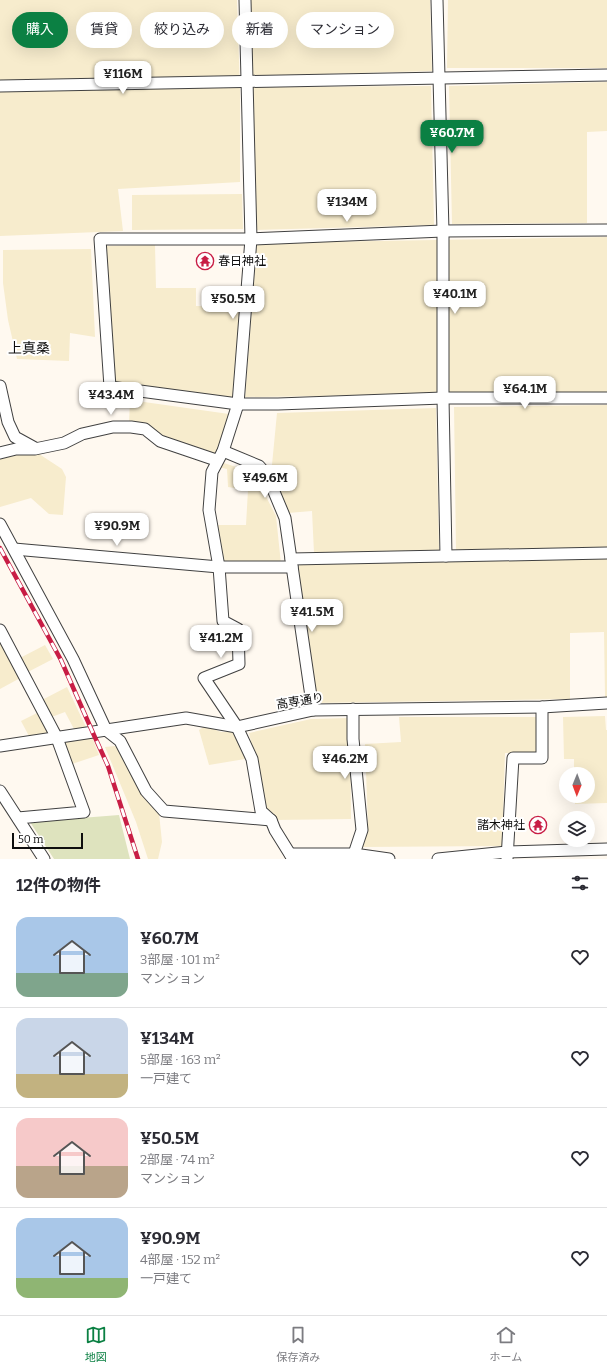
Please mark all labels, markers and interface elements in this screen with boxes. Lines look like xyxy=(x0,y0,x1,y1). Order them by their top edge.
chip: 購入 xyxy=(12,12,68,48)
chip: 賃貸 xyxy=(76,12,132,48)
chip: 絞り込み xyxy=(140,12,224,48)
chip: 新着 xyxy=(232,12,288,48)
chip: マンション xyxy=(296,12,394,48)
pin: ¥116M xyxy=(95,61,151,95)
text: ¥116M xyxy=(103,66,143,81)
pin: ¥60.7M xyxy=(419,120,485,154)
text: ¥60.7M xyxy=(429,125,475,140)
pin: ¥134M xyxy=(319,189,375,223)
text: ¥134M xyxy=(326,194,368,209)
temple icon: 春日神社 xyxy=(195,251,215,271)
place label: 春日神社 xyxy=(218,254,266,268)
pin: ¥40.1M xyxy=(422,281,488,315)
pin: ¥50.5M xyxy=(200,286,266,320)
text: ¥40.1M xyxy=(433,286,477,301)
text: ¥50.5M xyxy=(210,291,256,306)
district label: 上真桑 xyxy=(8,340,50,357)
pin: ¥64.1M xyxy=(492,376,558,410)
text: ¥64.1M xyxy=(503,381,547,396)
pin: ¥43.4M xyxy=(78,382,144,416)
text: ¥43.4M xyxy=(88,387,134,402)
pin: ¥49.6M xyxy=(232,465,298,499)
text: ¥49.6M xyxy=(242,470,288,485)
pin: ¥90.9M xyxy=(84,513,150,547)
text: ¥90.9M xyxy=(94,518,140,533)
pin: ¥41.5M xyxy=(279,599,345,633)
text: ¥41.5M xyxy=(290,604,334,619)
pin: ¥41.2M xyxy=(188,625,254,659)
text: ¥41.2M xyxy=(199,630,243,645)
street label: 高専通り xyxy=(275,690,325,712)
pin: ¥46.2M xyxy=(312,746,378,780)
text: ¥46.2M xyxy=(322,751,368,766)
north arrow xyxy=(559,767,595,803)
map controls xyxy=(559,767,595,847)
button: layers xyxy=(559,811,595,847)
temple icon: 諸木神社 xyxy=(528,815,548,835)
place label: 諸木神社 xyxy=(477,818,525,832)
scale bar xyxy=(12,831,83,850)
text: 50 m xyxy=(18,833,44,846)
icon: filters xyxy=(569,872,591,894)
text: 12件の物件 xyxy=(16,875,101,896)
text: ¥60.7M xyxy=(140,928,199,949)
icon: home xyxy=(48,933,96,981)
icon: heart xyxy=(569,946,591,968)
text: 3部屋 · 101 m² xyxy=(140,952,220,967)
text: マンション xyxy=(140,971,205,986)
text: ¥134M xyxy=(140,1028,194,1049)
icon: home xyxy=(48,1034,96,1082)
icon: heart xyxy=(569,1047,591,1069)
text: 5部屋 · 163 m² xyxy=(140,1052,221,1067)
text: 一戸建て xyxy=(140,1071,192,1086)
text: ¥50.5M xyxy=(140,1128,199,1149)
icon: home xyxy=(48,1134,96,1182)
icon: heart xyxy=(569,1147,591,1169)
text: 2部屋 · 74 m² xyxy=(140,1152,215,1167)
text: マンション xyxy=(140,1171,205,1186)
text: ¥90.9M xyxy=(140,1228,200,1249)
icon: home xyxy=(48,1234,96,1282)
icon: heart xyxy=(569,1247,591,1269)
text: 4部屋 · 152 m² xyxy=(140,1252,220,1267)
text: 一戸建て xyxy=(140,1271,192,1286)
tab: 地図 xyxy=(85,1324,107,1364)
tab: 保存済み xyxy=(276,1324,320,1364)
tab: ホーム xyxy=(490,1324,522,1364)

